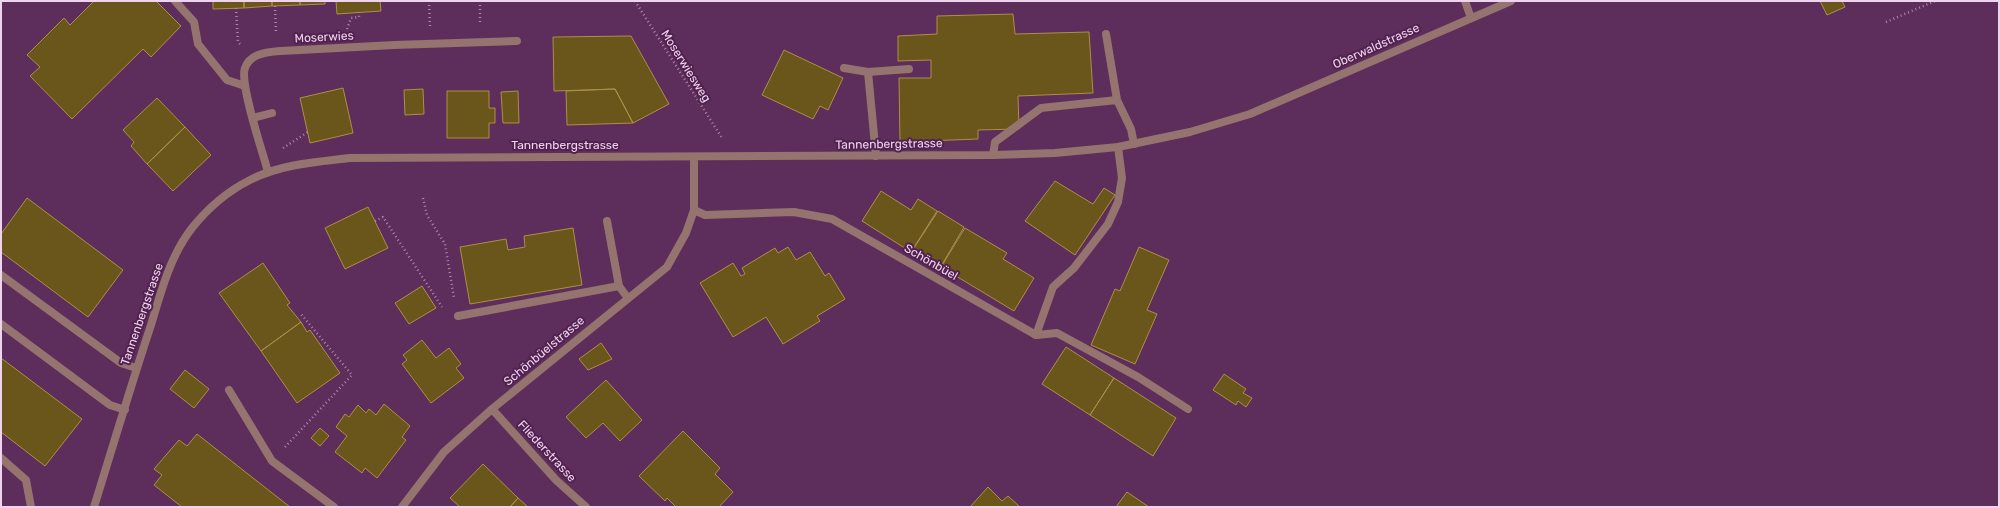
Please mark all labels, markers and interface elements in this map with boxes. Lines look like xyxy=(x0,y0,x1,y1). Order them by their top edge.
street label: Oberwaldstrasse xyxy=(1330,20,1422,71)
street label: Moserwiesweg xyxy=(658,27,714,105)
street label: Moserwies xyxy=(294,28,354,46)
street label: Tannenbergstrasse xyxy=(835,136,943,152)
street label: Tannenbergstrasse xyxy=(511,138,619,152)
street label: Schönbüel xyxy=(902,241,960,283)
street label: Tannenbergstrasse xyxy=(118,261,166,367)
street label: Schönbüelstrasse xyxy=(501,313,587,389)
street label: Fliederstrasse xyxy=(515,417,579,485)

